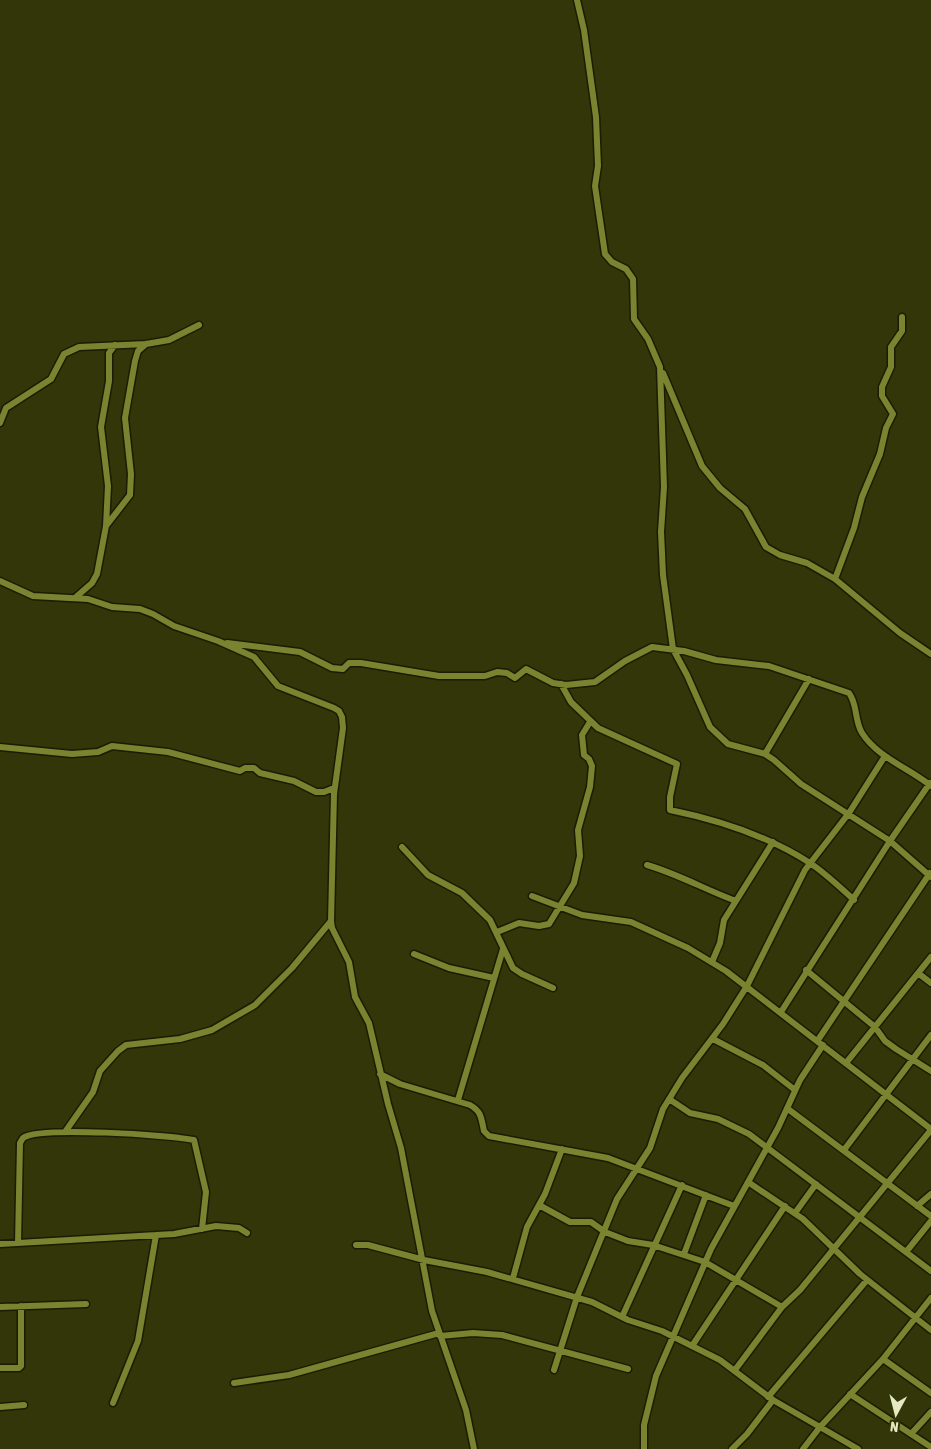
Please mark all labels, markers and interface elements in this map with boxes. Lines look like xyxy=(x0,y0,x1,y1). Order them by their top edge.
north arrow xyxy=(871,1389,921,1439)
text: N xyxy=(889,1418,899,1435)

